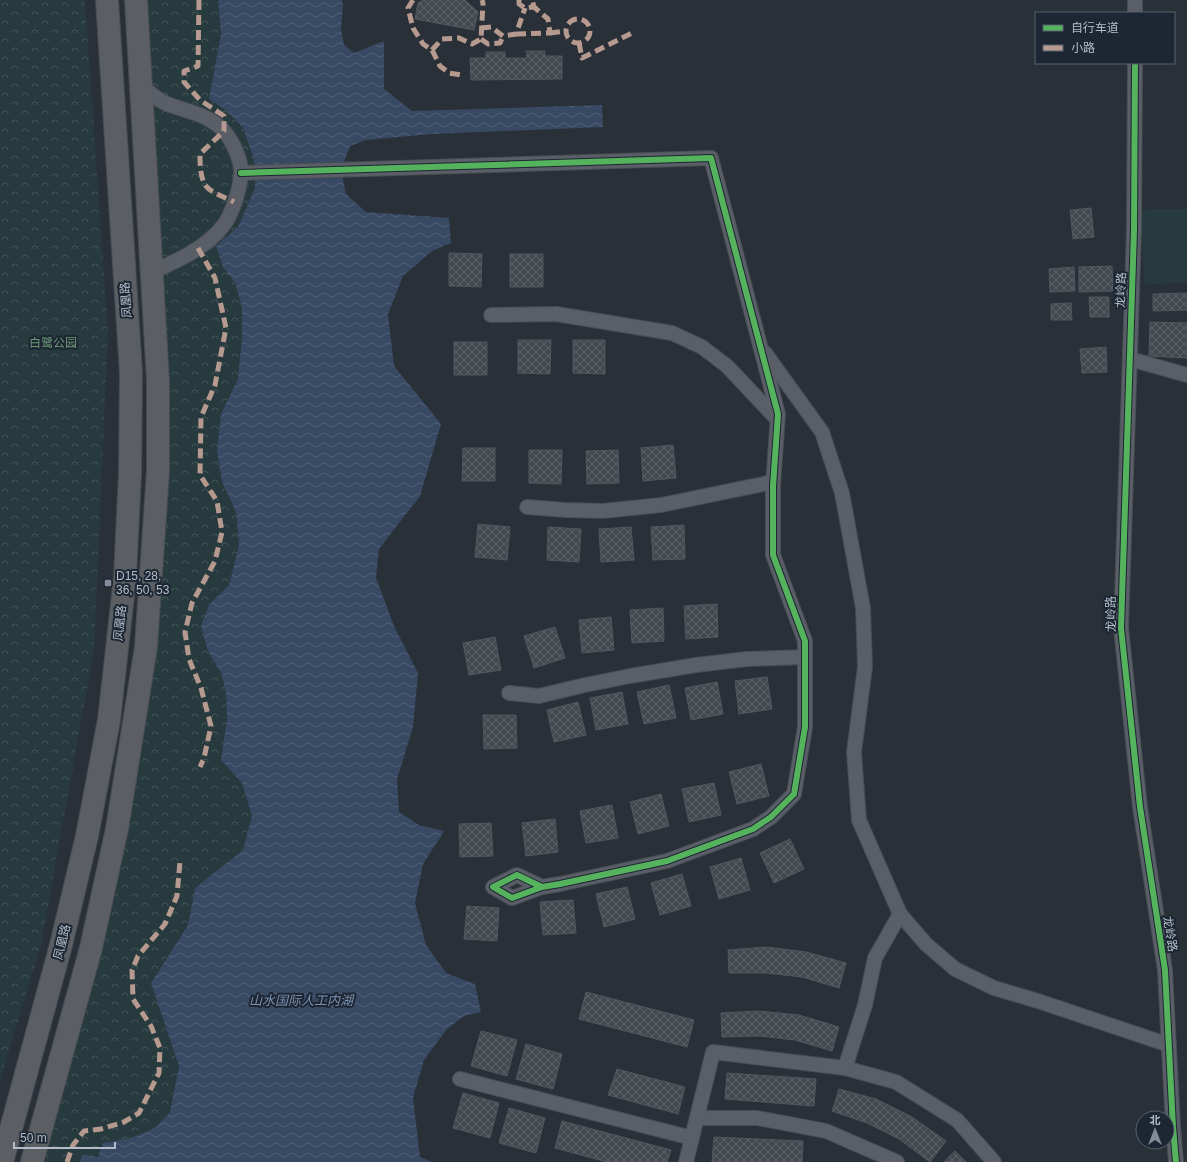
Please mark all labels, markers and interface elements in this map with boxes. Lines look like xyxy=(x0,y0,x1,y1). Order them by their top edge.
legend xyxy=(1035,12,1175,64)
text: 自行车道 xyxy=(1071,21,1119,35)
text: 小路 xyxy=(1071,41,1095,55)
street label: 龙岭路 xyxy=(1113,272,1129,308)
street label: 凤凰路 xyxy=(118,282,134,318)
park label: 白鹭公园 xyxy=(29,336,77,350)
place label: D15, 28, 36, 50, 53 xyxy=(116,569,170,597)
marker: D15, 28, 36, 50, 53 xyxy=(103,578,113,588)
street label: 龙岭路 xyxy=(1104,596,1118,632)
street label: 凤凰路 xyxy=(111,604,129,642)
street label: 龙岭路 xyxy=(1160,915,1180,953)
street label: 凤凰路 xyxy=(51,923,73,961)
water label: 山水国际人工内湖 xyxy=(249,993,355,1008)
north arrow xyxy=(1135,1110,1175,1150)
text: 北 xyxy=(1150,1114,1161,1126)
scale bar xyxy=(14,1124,115,1150)
text: 50 m xyxy=(20,1131,47,1145)

